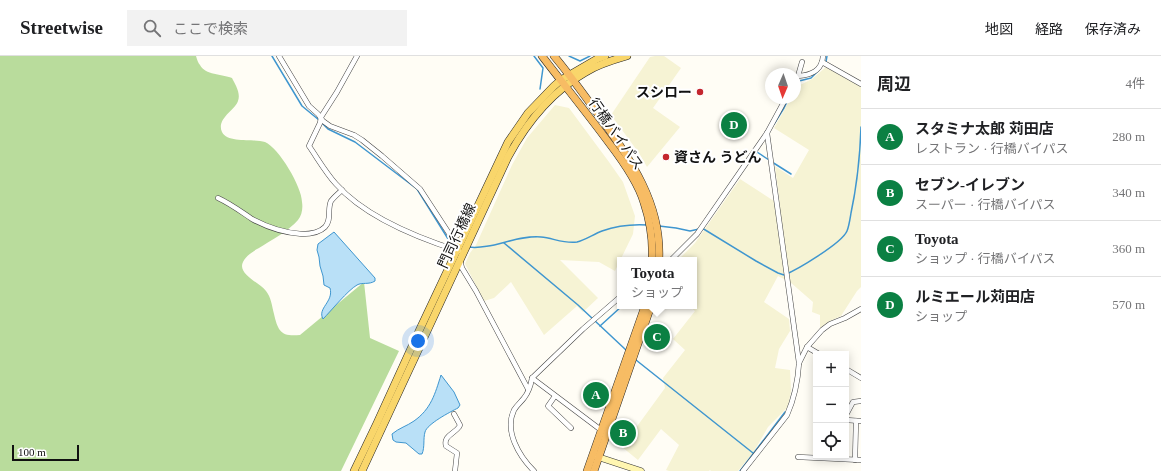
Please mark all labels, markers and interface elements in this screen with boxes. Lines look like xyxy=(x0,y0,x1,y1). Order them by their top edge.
search box xyxy=(127,10,407,46)
text: Streetwise xyxy=(20,17,103,38)
icon: search xyxy=(141,17,163,39)
text: ここで検索 xyxy=(173,21,248,37)
text: 地図 xyxy=(985,22,1013,37)
text: 経路 xyxy=(1035,22,1063,37)
text: 保存済み xyxy=(1085,22,1141,37)
north arrow xyxy=(765,68,801,104)
text: 周辺 xyxy=(877,75,911,94)
text: 4件 xyxy=(1125,76,1145,91)
place label: スシロー xyxy=(636,85,692,100)
marker: スシロー xyxy=(695,87,705,97)
street label: 行橋バイパス xyxy=(586,95,646,173)
pin: D xyxy=(721,110,747,140)
text: スタミナ太郎 苅田店 xyxy=(915,121,1054,137)
text: A xyxy=(885,129,895,144)
text: 280 m xyxy=(1112,129,1145,144)
text: レストラン · 行橋バイパス xyxy=(915,141,1069,156)
place label: 資さん うどん xyxy=(674,149,762,165)
marker: 資さん うどん xyxy=(661,152,671,162)
text: セブン-イレブン xyxy=(915,177,1025,193)
text: B xyxy=(886,185,894,200)
text: 340 m xyxy=(1112,185,1145,200)
text: スーパー · 行橋バイパス xyxy=(915,197,1055,212)
street label: 門司行橋線 xyxy=(435,201,479,271)
text: Toyota xyxy=(915,231,959,247)
text: C xyxy=(885,241,895,256)
text: 360 m xyxy=(1112,241,1145,256)
text: ショップ · 行橋バイパス xyxy=(915,251,1056,266)
popup xyxy=(617,257,697,309)
text: Toyota xyxy=(631,265,675,281)
text: ショップ xyxy=(631,285,683,300)
text: ルミエール苅田店 xyxy=(915,289,1035,305)
text: D xyxy=(885,297,895,312)
text: 570 m xyxy=(1112,297,1145,312)
text: ショップ xyxy=(915,309,967,324)
pin: C xyxy=(644,322,670,352)
your location xyxy=(408,331,428,351)
map controls xyxy=(813,351,849,459)
button: + xyxy=(813,351,849,387)
pin: A xyxy=(583,380,609,410)
button: − xyxy=(813,387,849,423)
pin: B xyxy=(610,418,636,448)
button: locate xyxy=(813,423,849,459)
scale bar xyxy=(12,443,79,462)
text: 100 m xyxy=(18,446,46,458)

